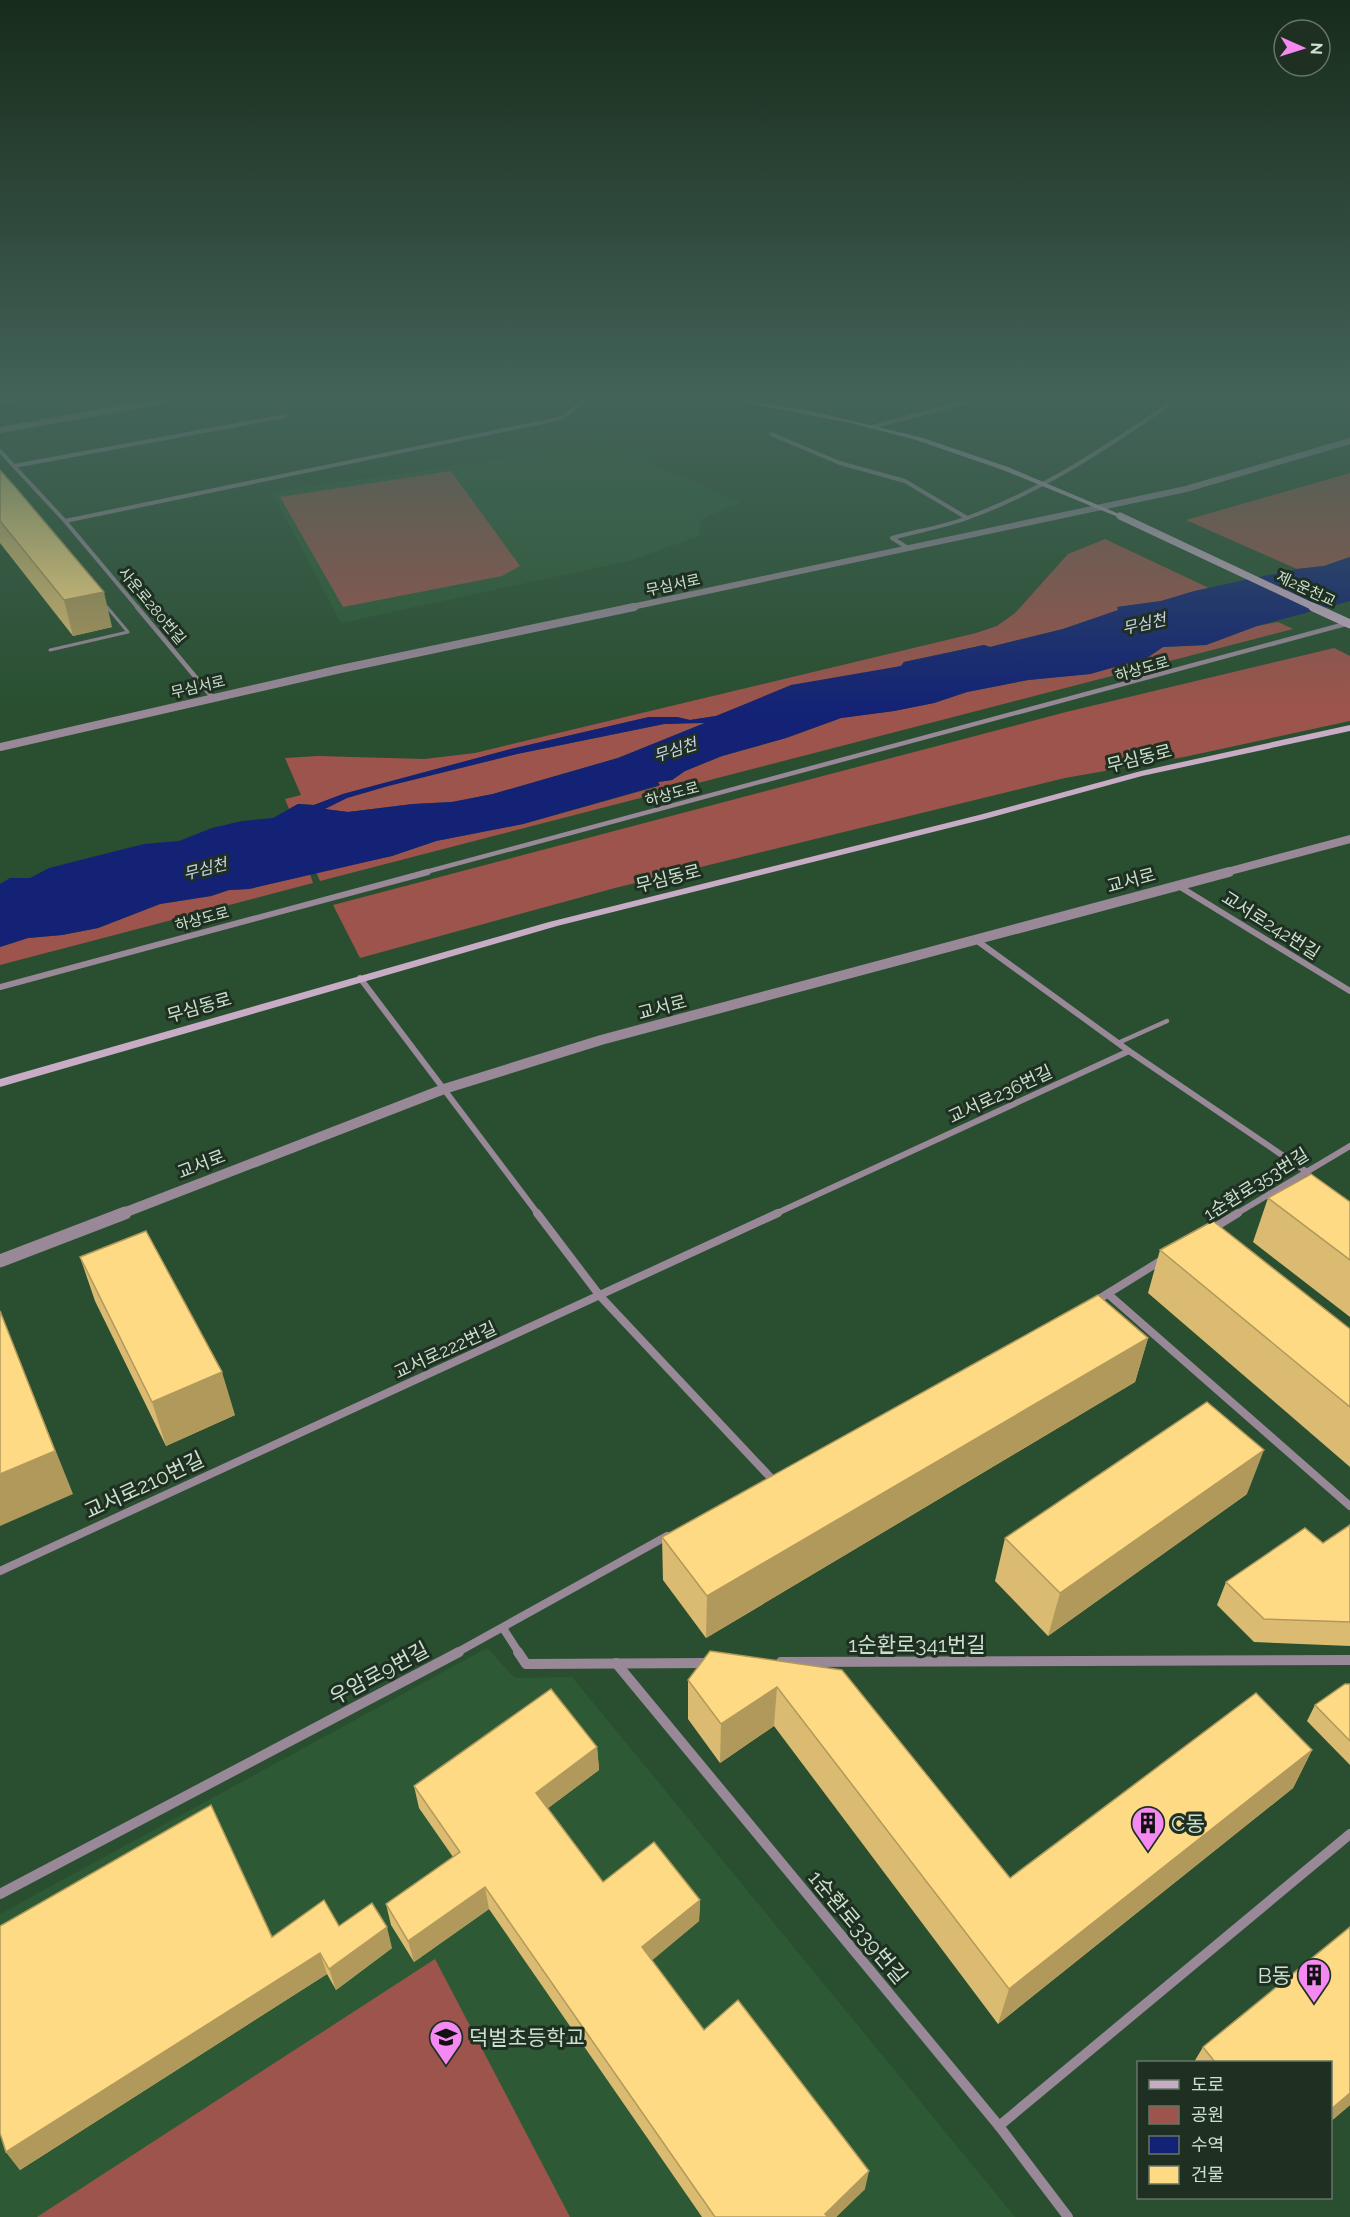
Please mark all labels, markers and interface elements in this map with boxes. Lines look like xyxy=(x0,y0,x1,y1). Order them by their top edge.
north arrow xyxy=(1272,18,1332,78)
text: N xyxy=(1307,42,1326,55)
street label: 사운로280번길 xyxy=(115,564,189,648)
street label: 제2운천교 xyxy=(1274,568,1338,610)
street label: 무심서로 xyxy=(644,570,702,600)
water label: 무심천 xyxy=(1120,609,1170,638)
street label: 하상도로 xyxy=(1113,653,1171,685)
street label: 무심서로 xyxy=(169,672,227,702)
water label: 무심천 xyxy=(651,733,701,766)
street label: 무심동로 xyxy=(1104,740,1174,776)
street label: 하상도로 xyxy=(643,778,701,810)
water label: 무심천 xyxy=(181,854,231,884)
street label: 무심동로 xyxy=(633,860,703,896)
street label: 교서로 xyxy=(1104,863,1158,897)
street label: 교서로242번길 xyxy=(1218,887,1324,963)
street label: 하상도로 xyxy=(173,903,231,935)
street label: 무심동로 xyxy=(164,988,234,1026)
street label: 교서로 xyxy=(635,990,689,1024)
street label: 교서로236번길 xyxy=(945,1061,1055,1127)
street label: 1순환로353번길 xyxy=(1200,1143,1312,1225)
street label: 교서로 xyxy=(174,1145,228,1183)
street label: 교서로222번길 xyxy=(390,1317,500,1383)
street label: 교서로210번길 xyxy=(80,1446,208,1524)
street label: 1순환로341번길 xyxy=(848,1632,986,1657)
street label: 우암로9번길 xyxy=(325,1636,433,1710)
building icon: C동 xyxy=(1130,1805,1166,1852)
place label: C동 xyxy=(1171,1811,1205,1836)
street label: 1순환로339번길 xyxy=(803,1865,913,1989)
building icon: B동 xyxy=(1296,1957,1332,2004)
place label: B동 xyxy=(1258,1963,1291,1988)
school or university icon: 덕벌초등학교 xyxy=(428,2019,464,2066)
place label: 덕벌초등학교 xyxy=(469,2025,585,2050)
legend xyxy=(1137,2061,1332,2199)
text: 도로 xyxy=(1191,2074,1224,2095)
text: 공원 xyxy=(1191,2104,1224,2125)
text: 수역 xyxy=(1191,2134,1224,2155)
text: 건물 xyxy=(1191,2164,1224,2185)

